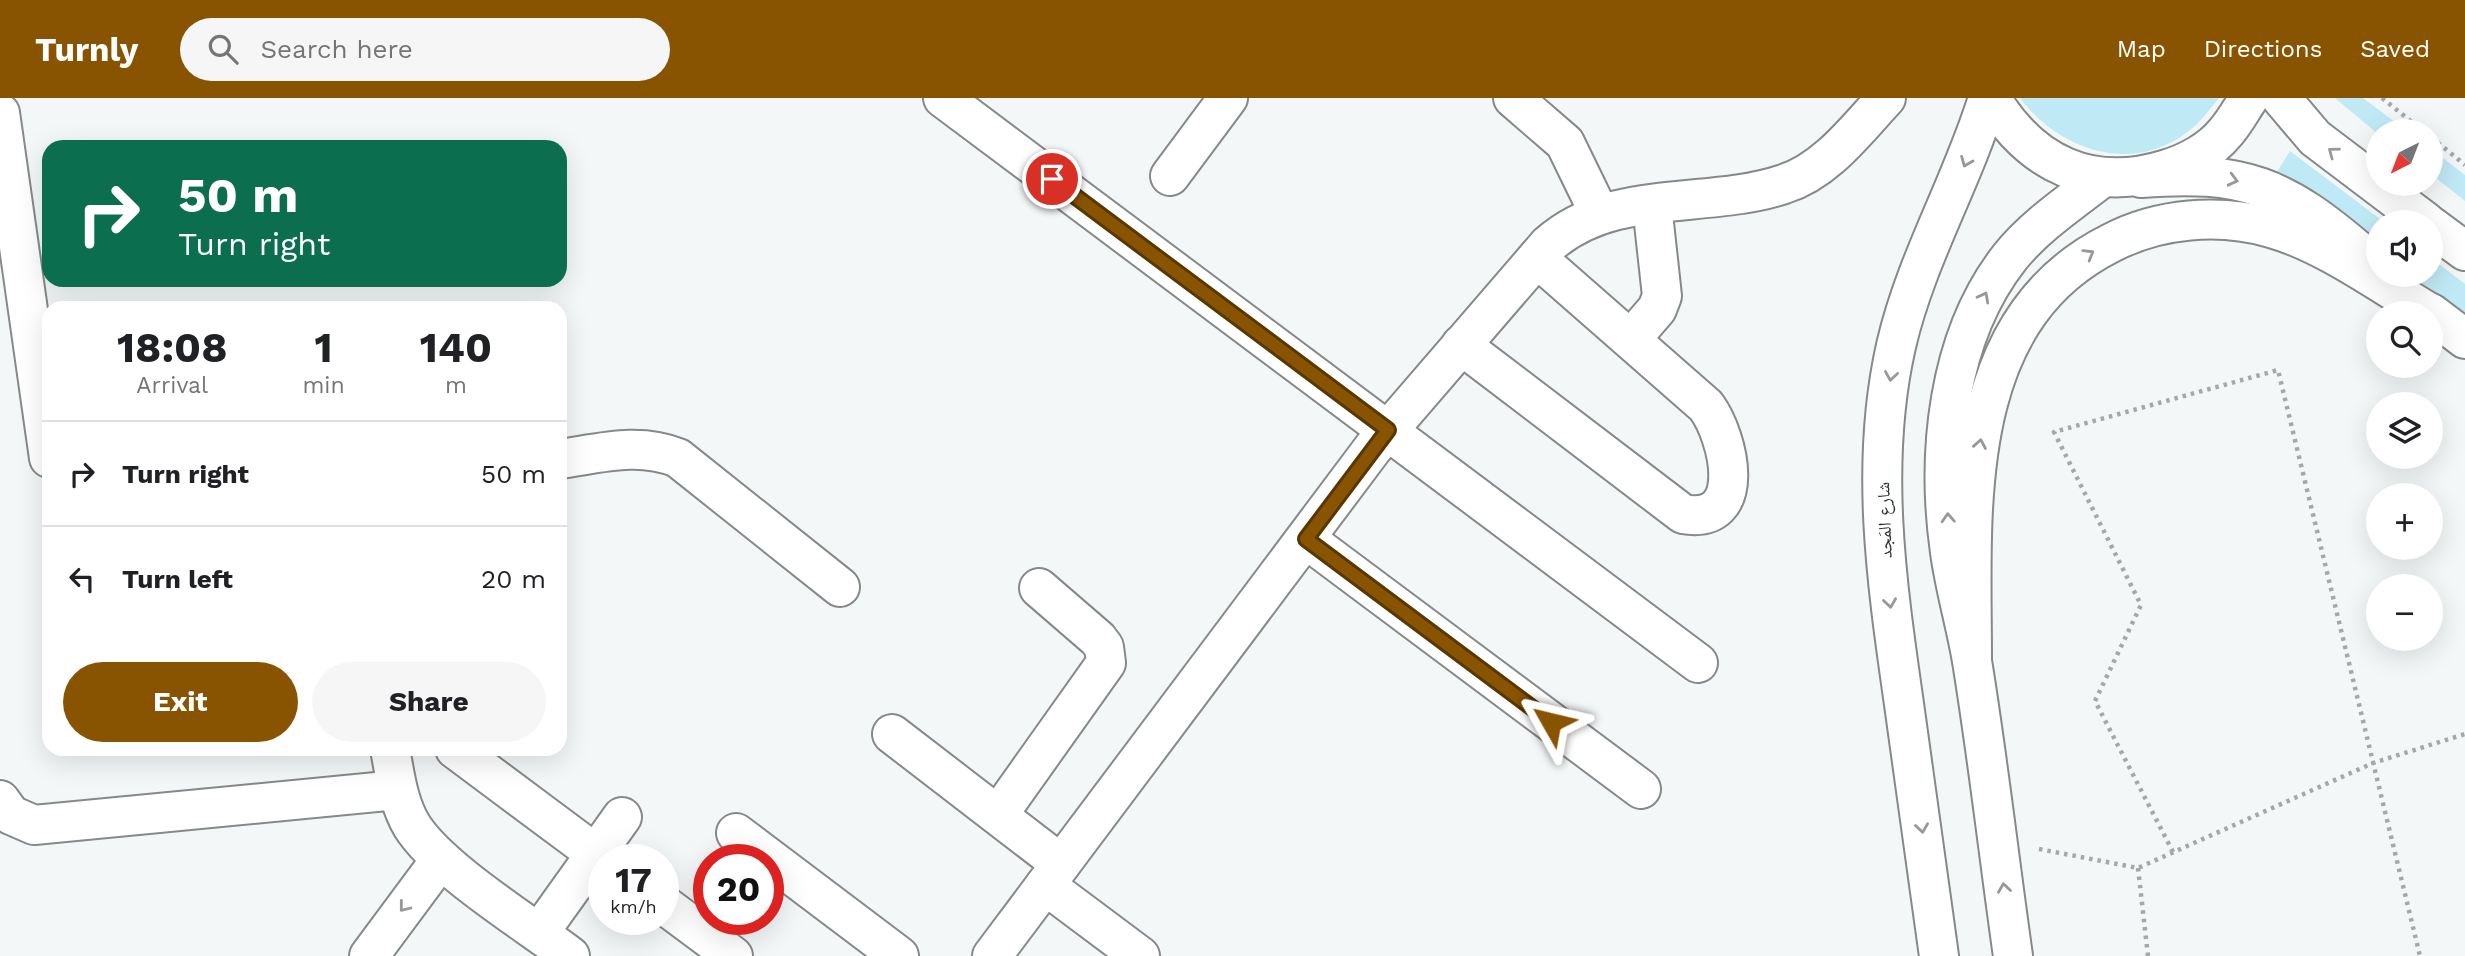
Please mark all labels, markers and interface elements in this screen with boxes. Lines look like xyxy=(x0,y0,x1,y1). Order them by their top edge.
search box xyxy=(180,18,670,81)
text: Turnly xyxy=(35,30,138,69)
icon: search xyxy=(204,30,242,68)
text: Search here xyxy=(260,34,413,64)
text: Map xyxy=(2117,35,2166,63)
text: Directions xyxy=(2204,35,2322,63)
text: Saved xyxy=(2360,35,2430,63)
north arrow xyxy=(2366,119,2443,196)
map controls xyxy=(2366,119,2443,651)
one-way arrow xyxy=(2328,147,2340,160)
pin xyxy=(1022,149,1082,209)
one-way arrow xyxy=(1960,156,1974,168)
icon: arrive xyxy=(1033,160,1071,198)
text: 50 m xyxy=(178,166,298,224)
icon: right xyxy=(63,168,154,259)
one-way arrow xyxy=(2227,171,2239,186)
button: sound xyxy=(2366,210,2443,287)
text: Turn right xyxy=(178,225,330,263)
one-way arrow xyxy=(2082,250,2095,263)
one-way arrow xyxy=(1976,292,1989,304)
button: search xyxy=(2366,301,2443,378)
text: 18:08 xyxy=(117,323,227,372)
text: 1 xyxy=(315,323,333,372)
text: 140 xyxy=(420,323,492,372)
one-way arrow xyxy=(1884,370,1899,382)
text: Arrival xyxy=(136,372,208,399)
text: min xyxy=(302,372,345,399)
text: m xyxy=(445,372,467,399)
button: layers xyxy=(2366,392,2443,469)
one-way arrow xyxy=(1972,439,1987,450)
icon: right xyxy=(63,455,101,493)
text: Turn right xyxy=(122,459,249,489)
text: 50 m xyxy=(481,459,546,489)
street label: شارع المَجد xyxy=(1872,481,1897,559)
button: + xyxy=(2366,483,2443,560)
one-way arrow xyxy=(1940,513,1955,524)
icon: left xyxy=(63,560,101,598)
text: Turn left xyxy=(122,564,233,594)
text: 20 m xyxy=(481,564,546,594)
button: − xyxy=(2366,574,2443,651)
one-way arrow xyxy=(1882,597,1897,609)
button: Exit xyxy=(63,662,298,742)
button: Share xyxy=(312,662,546,742)
position arrow xyxy=(1514,685,1588,759)
one-way arrow xyxy=(1914,822,1929,834)
speed limit sign: 20 xyxy=(693,844,784,935)
text: 17 xyxy=(615,859,652,901)
one-way arrow xyxy=(1996,883,2011,894)
text: km/h xyxy=(610,896,657,917)
one-way arrow xyxy=(399,899,412,912)

